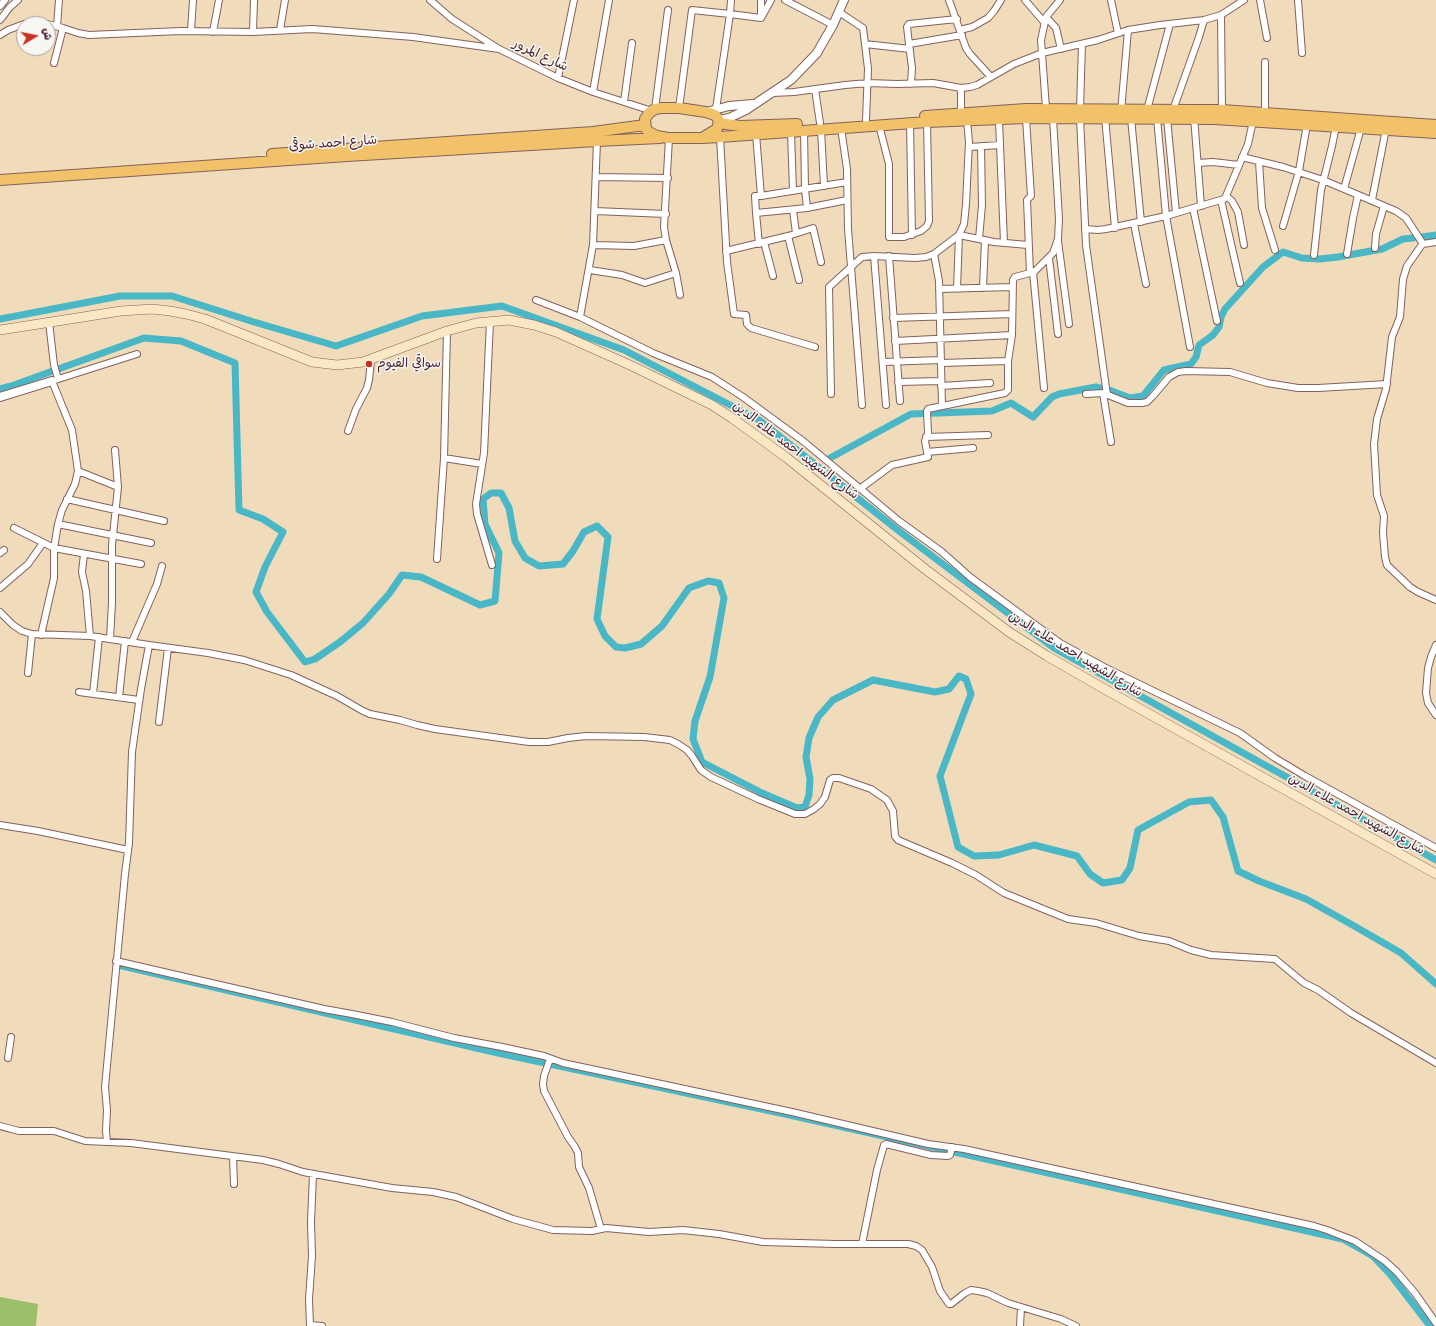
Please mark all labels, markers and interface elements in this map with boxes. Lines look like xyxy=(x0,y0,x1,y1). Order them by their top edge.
north arrow xyxy=(16,16,56,56)
text: ش xyxy=(39,27,55,41)
street label: شارع المرور xyxy=(510,36,570,76)
street label: شارع احمد شوقى xyxy=(288,133,378,155)
place label: سواقي الفيوم xyxy=(377,356,441,372)
marker: سواقي الفيوم xyxy=(364,359,374,369)
street label: شارع الشهيد احمد علاء الدين xyxy=(729,399,861,503)
street label: شارع الشهيد احمد علاء الدين xyxy=(1005,609,1145,701)
street label: شارع الشهيد احمد علاء الدين xyxy=(1285,771,1427,859)

